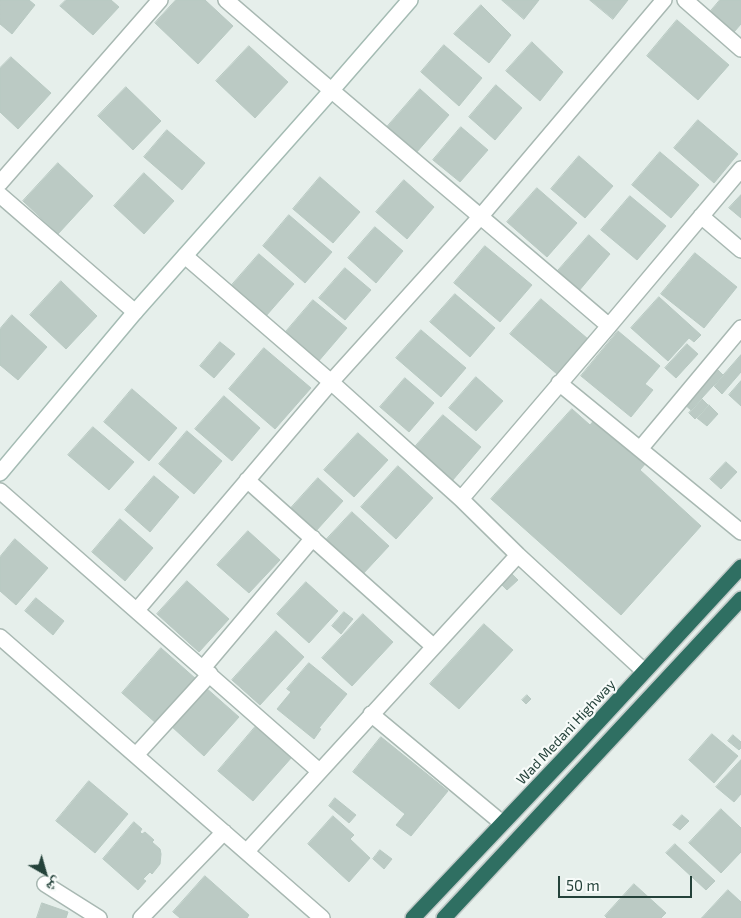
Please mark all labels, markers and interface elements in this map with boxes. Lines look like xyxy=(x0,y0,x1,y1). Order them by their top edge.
street label: Wad Medani Highway xyxy=(513,676,619,788)
north arrow xyxy=(20,848,70,898)
scale bar xyxy=(561,866,695,898)
text: ش xyxy=(43,874,66,896)
text: 50 m xyxy=(566,876,600,894)

